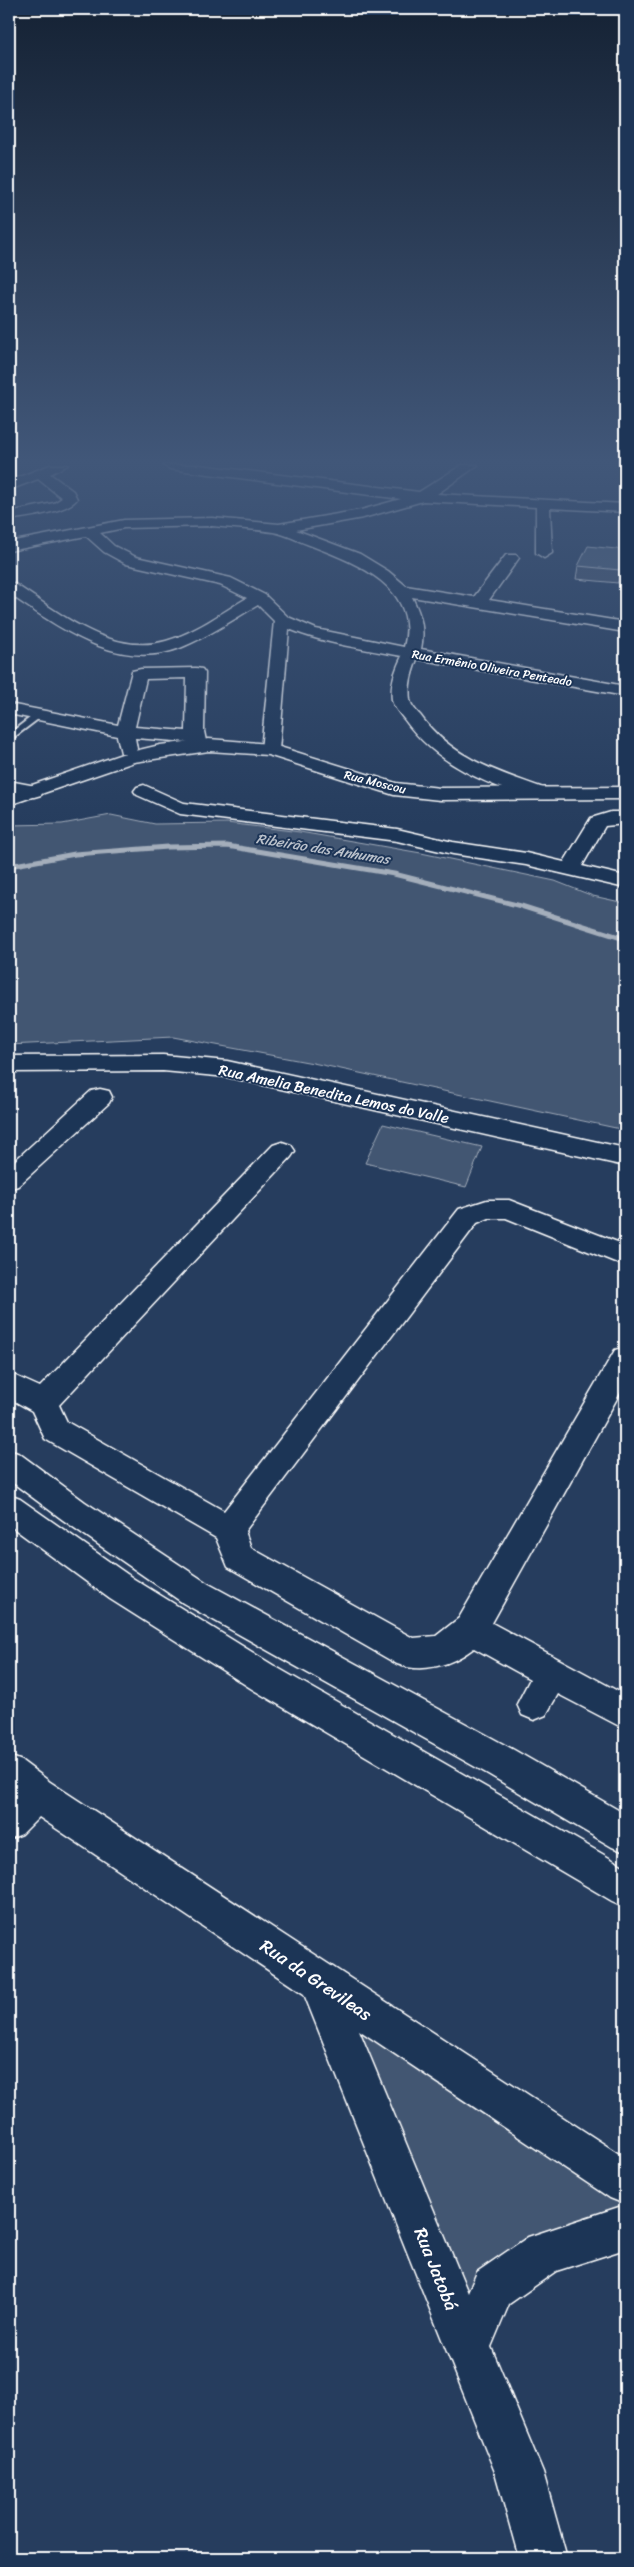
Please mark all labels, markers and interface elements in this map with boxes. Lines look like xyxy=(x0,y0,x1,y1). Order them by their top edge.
street label: Rua Ermênio Oliveira Penteado xyxy=(410,643,574,693)
street label: Rua Moscou xyxy=(342,764,409,800)
water label: Ribeirão das Anhumas xyxy=(254,826,393,872)
street label: Rua Amelia Benedita Lemos do Valle xyxy=(216,1057,452,1131)
street label: Rua da Grevileas xyxy=(253,1930,379,2030)
street label: Rua Jatobá xyxy=(405,2222,467,2316)

